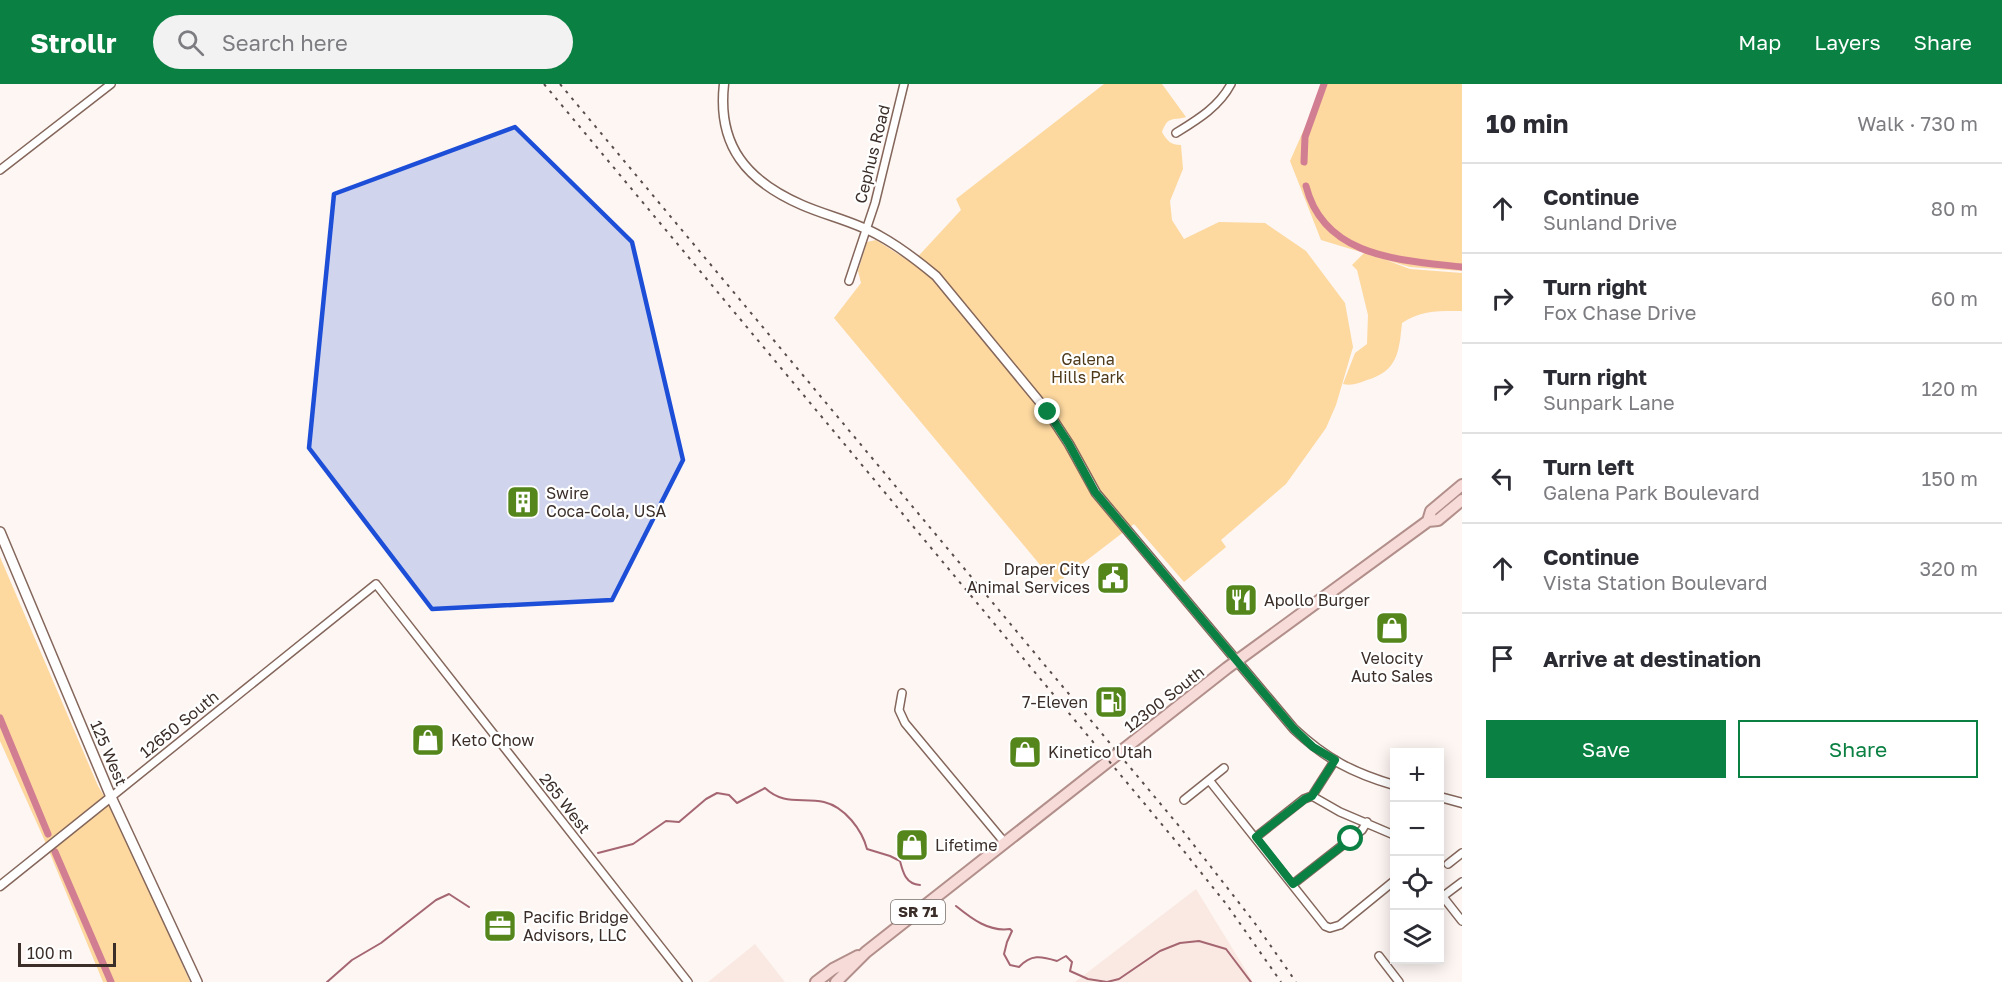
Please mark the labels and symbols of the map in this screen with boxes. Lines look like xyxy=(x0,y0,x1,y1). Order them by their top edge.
street label: Cephus Road xyxy=(850,102,894,206)
park label: Galena Hills Park xyxy=(1051,349,1125,387)
route end xyxy=(1034,398,1060,424)
place label: Swire Coca-Cola, USA xyxy=(546,483,667,521)
building icon: Swire Coca-Cola, USA xyxy=(505,484,541,520)
place label: Draper City Animal Services xyxy=(967,559,1090,597)
public building icon: Draper City Animal Services xyxy=(1095,560,1131,596)
restaurant icon: Apollo Burger xyxy=(1223,582,1259,618)
place label: Apollo Burger xyxy=(1264,590,1370,610)
shop icon: Velocity Auto Sales xyxy=(1374,610,1410,646)
place label: Velocity Auto Sales xyxy=(1351,648,1433,686)
street label: 12300 South xyxy=(1120,662,1208,736)
fuel station icon: 7-Eleven xyxy=(1093,684,1129,720)
street label: 12650 South xyxy=(136,686,222,762)
place label: 7-Eleven xyxy=(1022,692,1088,712)
street label: 125 West xyxy=(86,717,132,789)
shop icon: Keto Chow xyxy=(410,722,446,758)
place label: Keto Chow xyxy=(451,730,534,750)
shop icon: Kinetico Utah xyxy=(1007,734,1043,770)
place label: Kinetico Utah xyxy=(1048,742,1152,762)
street label: 265 West xyxy=(535,769,595,837)
route start xyxy=(1337,825,1363,851)
shop icon: Lifetime xyxy=(894,827,930,863)
place label: Lifetime xyxy=(935,835,998,855)
road number: SR 71 xyxy=(891,900,945,924)
place label: Pacific Bridge Advisors, LLC xyxy=(523,907,628,945)
office icon: Pacific Bridge Advisors, LLC xyxy=(482,908,518,944)
scale bar xyxy=(18,940,116,968)

